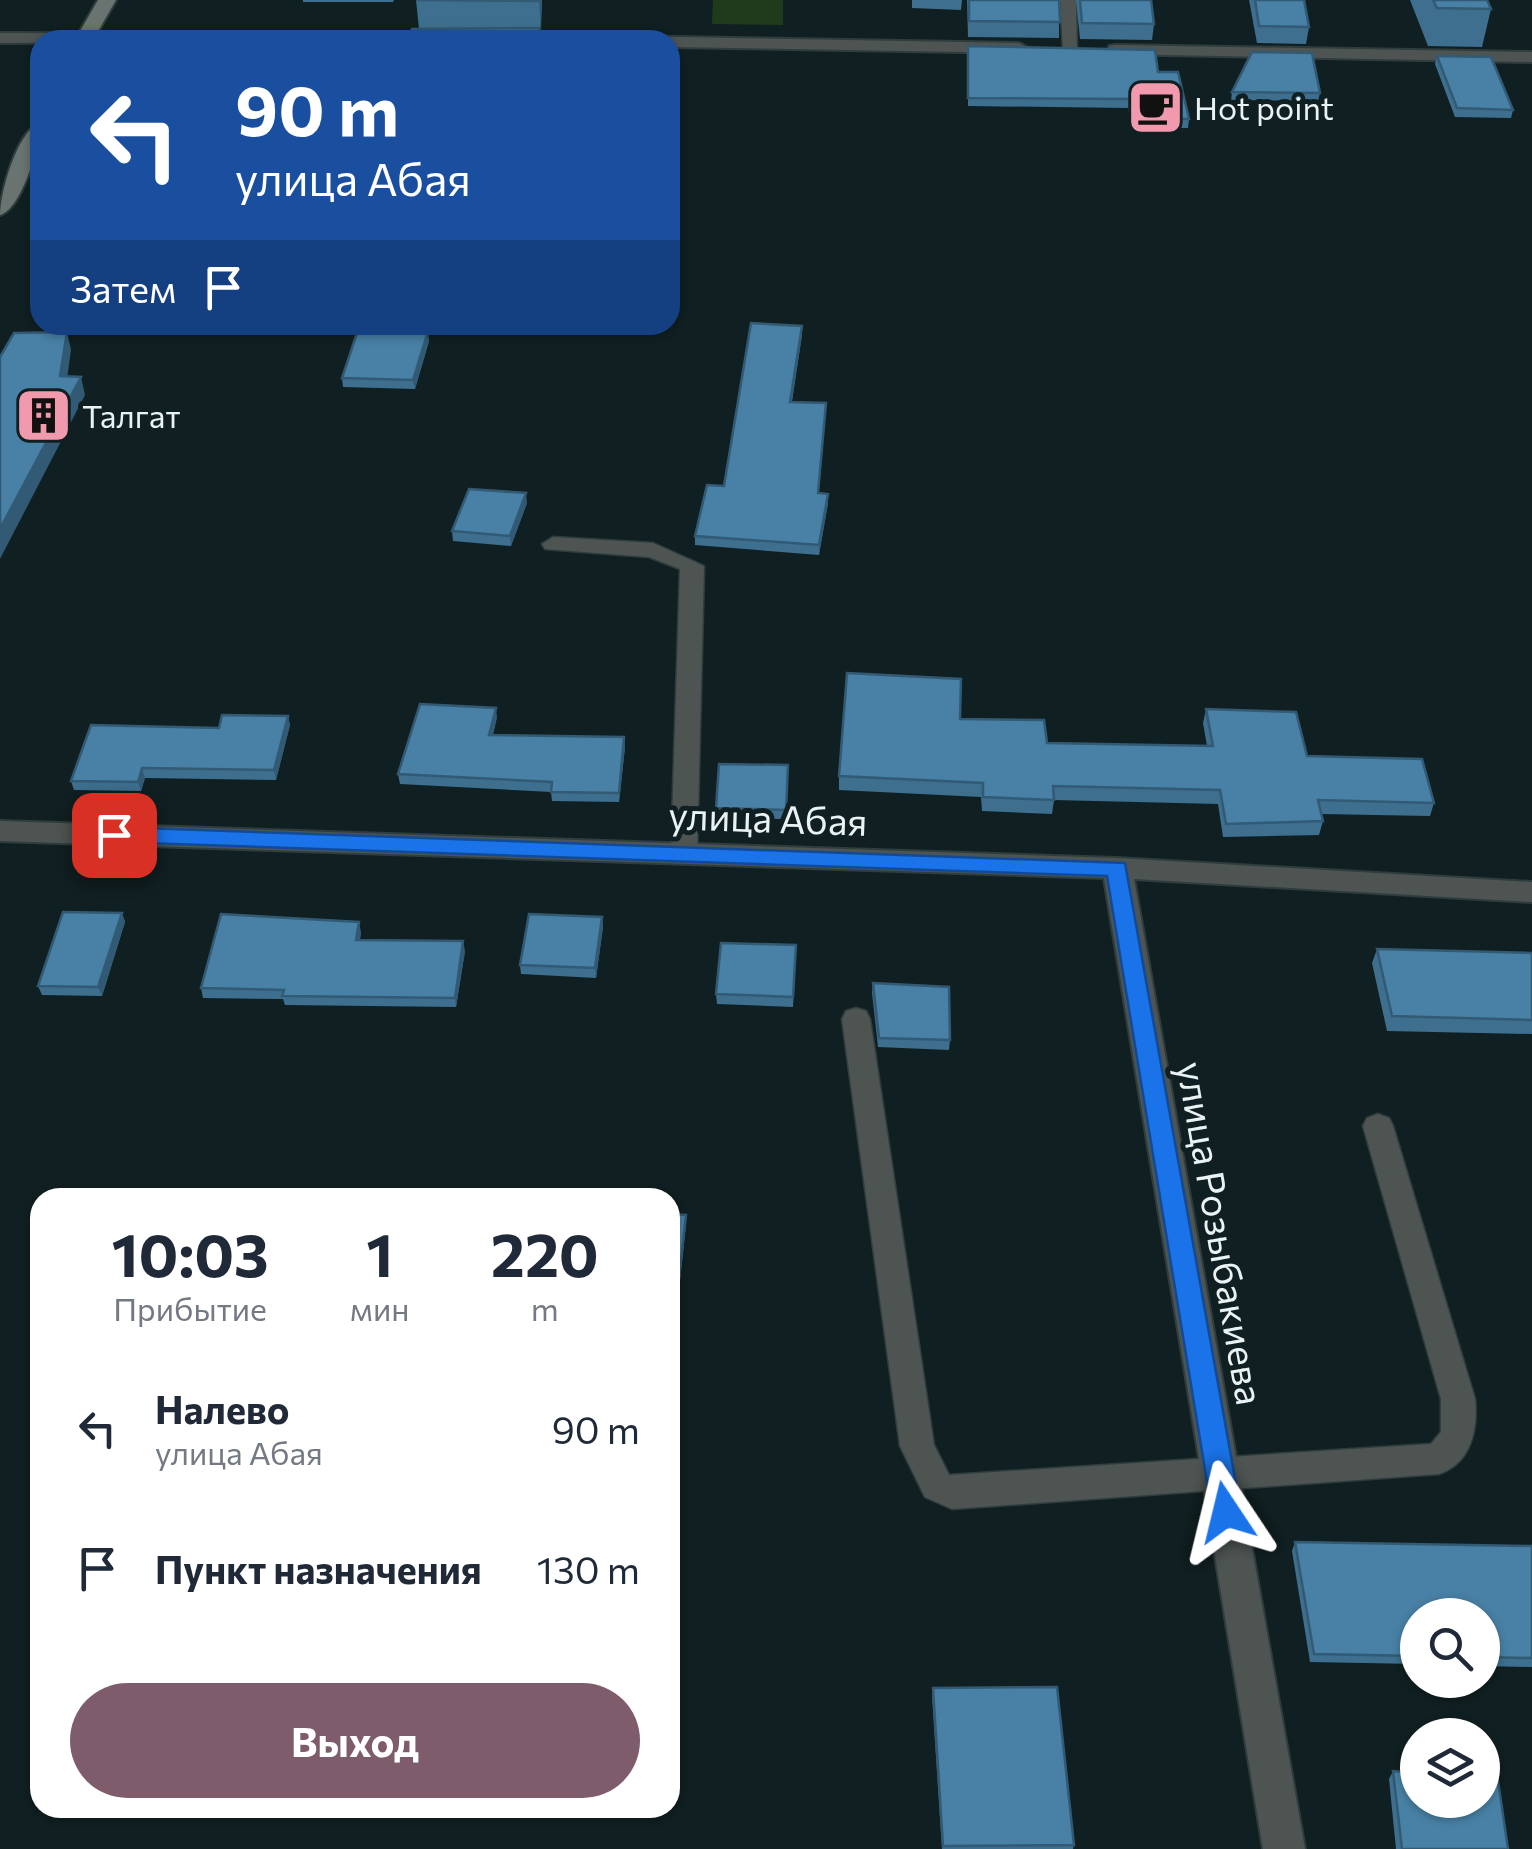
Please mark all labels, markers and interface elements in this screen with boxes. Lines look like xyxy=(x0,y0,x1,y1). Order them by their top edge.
text: 90 m xyxy=(235,65,399,150)
icon: left xyxy=(70,70,200,200)
cafe icon: Hot point xyxy=(1125,77,1185,137)
place label: Hot point xyxy=(1194,87,1334,127)
text: улица Абая xyxy=(235,150,471,205)
icon: arrive xyxy=(196,260,251,315)
text: Затем xyxy=(70,264,176,311)
building icon: Талгат xyxy=(13,385,73,445)
place label: Талгат xyxy=(82,395,181,435)
street label: улица Абая xyxy=(668,790,868,844)
pin xyxy=(72,793,157,878)
icon: arrive xyxy=(87,808,142,863)
street label: улица Розыбакиева xyxy=(1169,1058,1275,1408)
text: 10:03 xyxy=(111,1216,269,1289)
text: 1 xyxy=(366,1216,393,1289)
text: 220 xyxy=(491,1216,599,1289)
text: Прибытие xyxy=(113,1288,267,1328)
text: мин xyxy=(350,1288,409,1328)
text: m xyxy=(531,1288,559,1328)
text: Налево xyxy=(155,1385,289,1432)
icon: left xyxy=(70,1401,125,1456)
text: 90 m xyxy=(552,1405,640,1452)
text: улица Абая xyxy=(155,1432,323,1472)
position arrow xyxy=(1174,1460,1278,1564)
icon: arrive xyxy=(70,1541,125,1596)
text: Пункт назначения xyxy=(155,1545,482,1592)
text: 130 m xyxy=(537,1545,640,1592)
map controls xyxy=(1400,1598,1500,1818)
button: search xyxy=(1400,1598,1500,1698)
button: Выход xyxy=(70,1683,640,1798)
button: layers xyxy=(1400,1718,1500,1818)

